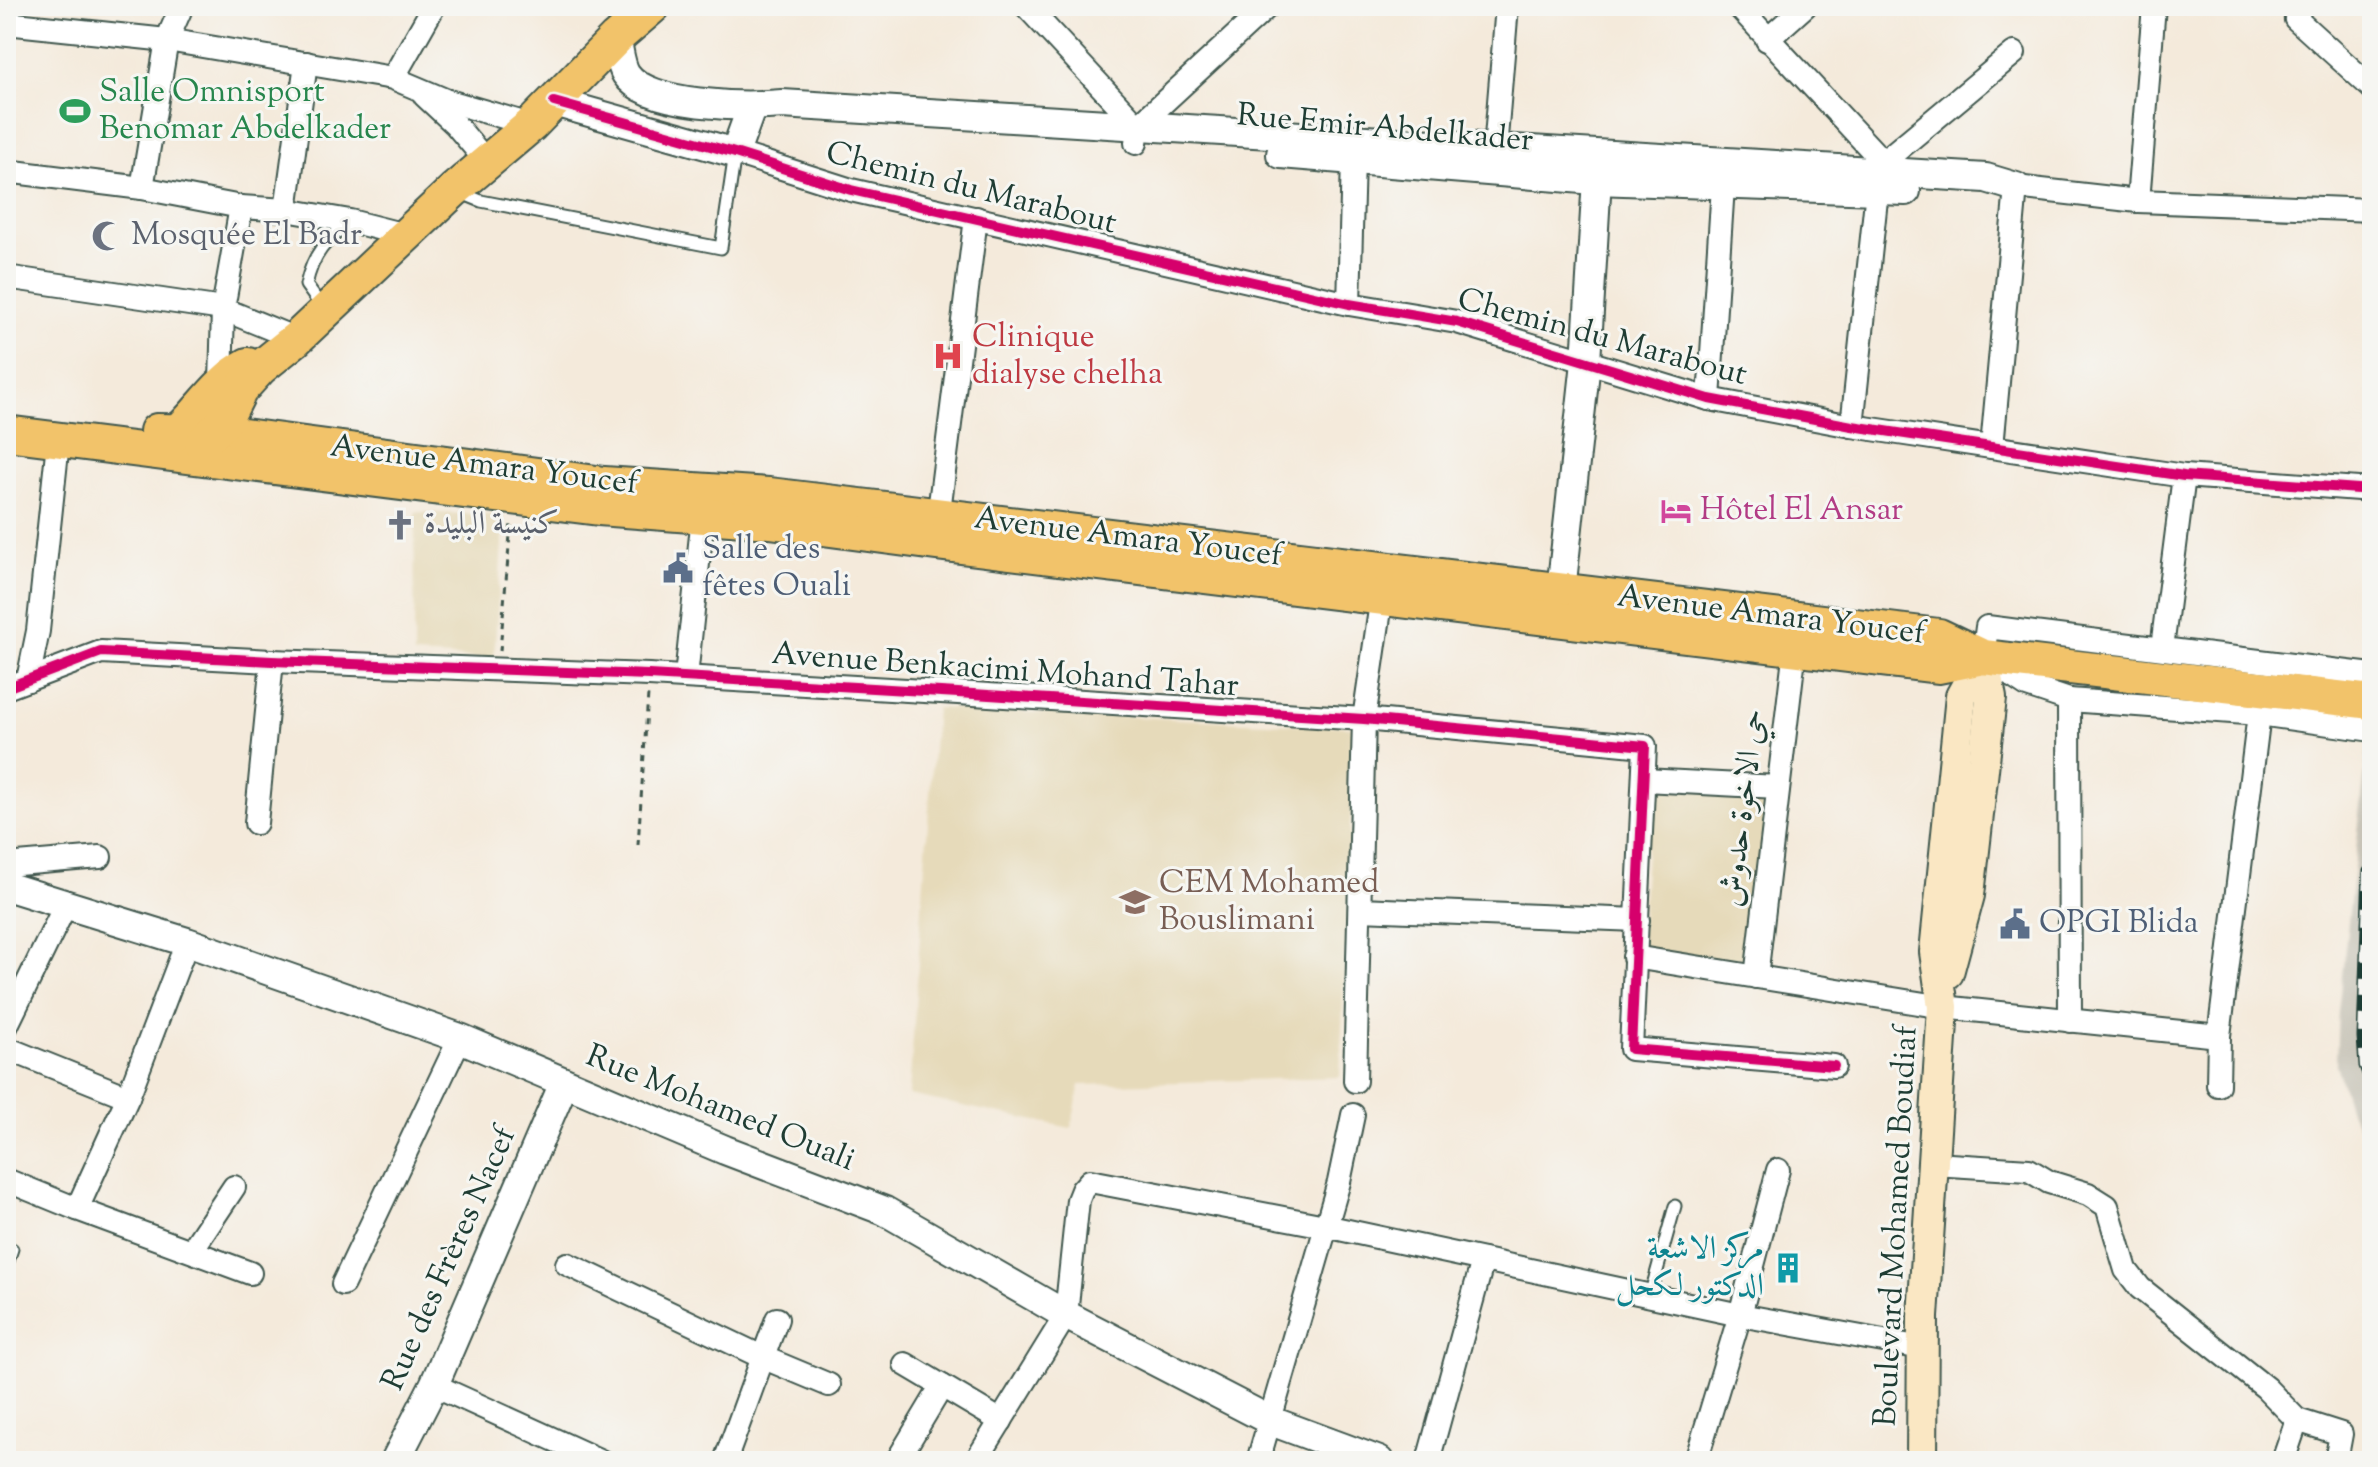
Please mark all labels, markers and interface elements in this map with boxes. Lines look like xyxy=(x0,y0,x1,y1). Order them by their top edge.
place label: Salle Omnisport Benomar Abdelkader xyxy=(99,70,391,153)
street label: Rue Emir Abdelkader xyxy=(1235,93,1535,165)
sports icon: Salle Omnisport Benomar Abdelkader xyxy=(58,94,92,128)
street label: Chemin du Marabout xyxy=(821,131,1121,247)
place label: Mosquée El Badr xyxy=(131,213,362,259)
mosque icon: Mosquée El Badr xyxy=(90,219,124,253)
street label: Chemin du Marabout xyxy=(1452,277,1752,399)
place label: Clinique dialyse chelha xyxy=(972,315,1163,398)
hospital icon: Clinique dialyse chelha xyxy=(931,339,965,373)
street label: Avenue Amara Youcef xyxy=(327,424,643,508)
place label: Hôtel El Ansar xyxy=(1700,488,1903,534)
hotel icon: Hôtel El Ansar xyxy=(1659,494,1693,528)
street label: Avenue Amara Youcef xyxy=(971,496,1287,580)
place label: كنيسة البليدة xyxy=(424,502,559,548)
church icon: كنيسة البليدة xyxy=(383,508,417,542)
place label: Salle des fêtes Ouali xyxy=(702,527,851,610)
public building icon: Salle des fêtes Ouali xyxy=(661,551,695,585)
street label: Avenue Amara Youcef xyxy=(1614,574,1930,658)
street label: Avenue Benkacimi Mohand Tahar xyxy=(770,632,1240,710)
street label: حي الاخوة حدوش xyxy=(1709,706,1779,910)
place label: CEM Mohamed Bouslimani xyxy=(1159,861,1379,944)
school or university icon: CEM Mohamed Bouslimani xyxy=(1118,885,1152,919)
place label: OPGI Blida xyxy=(2039,901,2199,947)
public building icon: OPGI Blida xyxy=(1998,907,2032,941)
street label: Boulevard Mohamed Boudiaf xyxy=(1864,1022,1931,1428)
street label: Rue Mohamed Ouali xyxy=(579,1034,861,1184)
street label: Rue des Frères Nacef xyxy=(371,1118,530,1398)
place label: مركز الاشعة الدكتور لكحل xyxy=(1616,1227,1764,1310)
building icon: مركز الاشعة الدكتور لكحل xyxy=(1771,1251,1805,1285)

